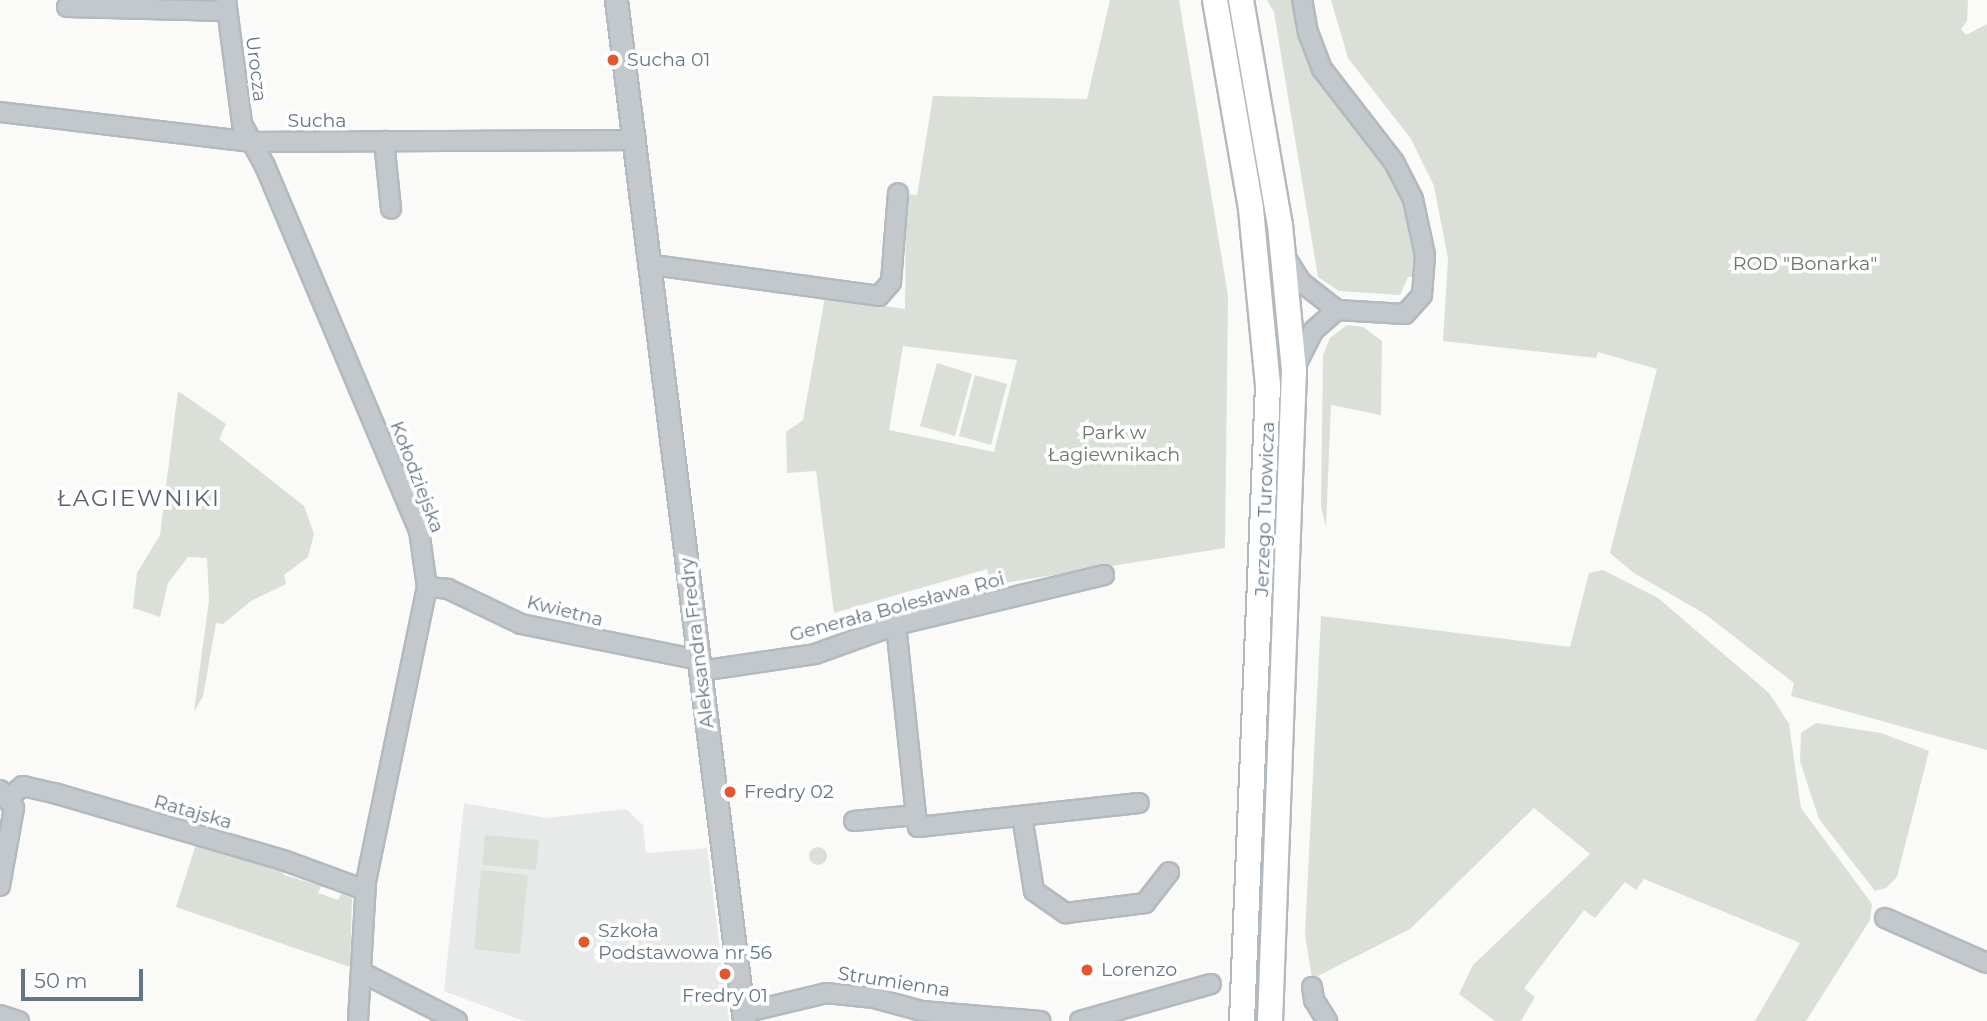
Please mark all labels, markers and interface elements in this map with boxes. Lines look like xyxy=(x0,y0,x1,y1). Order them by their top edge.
street label: Urocza xyxy=(241,35,271,103)
place label: Sucha 01 xyxy=(627,49,710,71)
marker: Sucha 01 xyxy=(605,52,621,68)
street label: Sucha xyxy=(287,110,347,132)
park label: ROD "Bonarka" xyxy=(1733,253,1877,275)
street label: Kołodziejska xyxy=(385,418,449,536)
street label: Jerzego Turowicza xyxy=(1251,421,1279,597)
park label: Park w Łagiewnikach xyxy=(1048,422,1180,466)
district label: ŁAGIEWNIKI xyxy=(58,484,220,512)
street label: Aleksandra Fredry xyxy=(675,556,719,730)
street label: Generała Bolesława Roi xyxy=(787,567,1007,647)
street label: Kwietna xyxy=(524,591,606,631)
place label: Fredry 02 xyxy=(744,781,834,803)
marker: Fredry 02 xyxy=(722,784,738,800)
street label: Ratajska xyxy=(151,790,235,834)
place label: Szkoła Podstawowa nr 56 xyxy=(598,920,772,964)
marker: Szkoła Podstawowa nr 56 xyxy=(576,934,592,950)
scale bar xyxy=(24,954,147,998)
place label: Lorenzo xyxy=(1101,959,1177,981)
street label: Strumienna xyxy=(836,962,952,1002)
marker: Lorenzo xyxy=(1079,962,1095,978)
marker: Fredry 01 xyxy=(717,966,733,982)
text: 50 m xyxy=(34,968,88,993)
place label: Fredry 01 xyxy=(682,985,768,1007)

